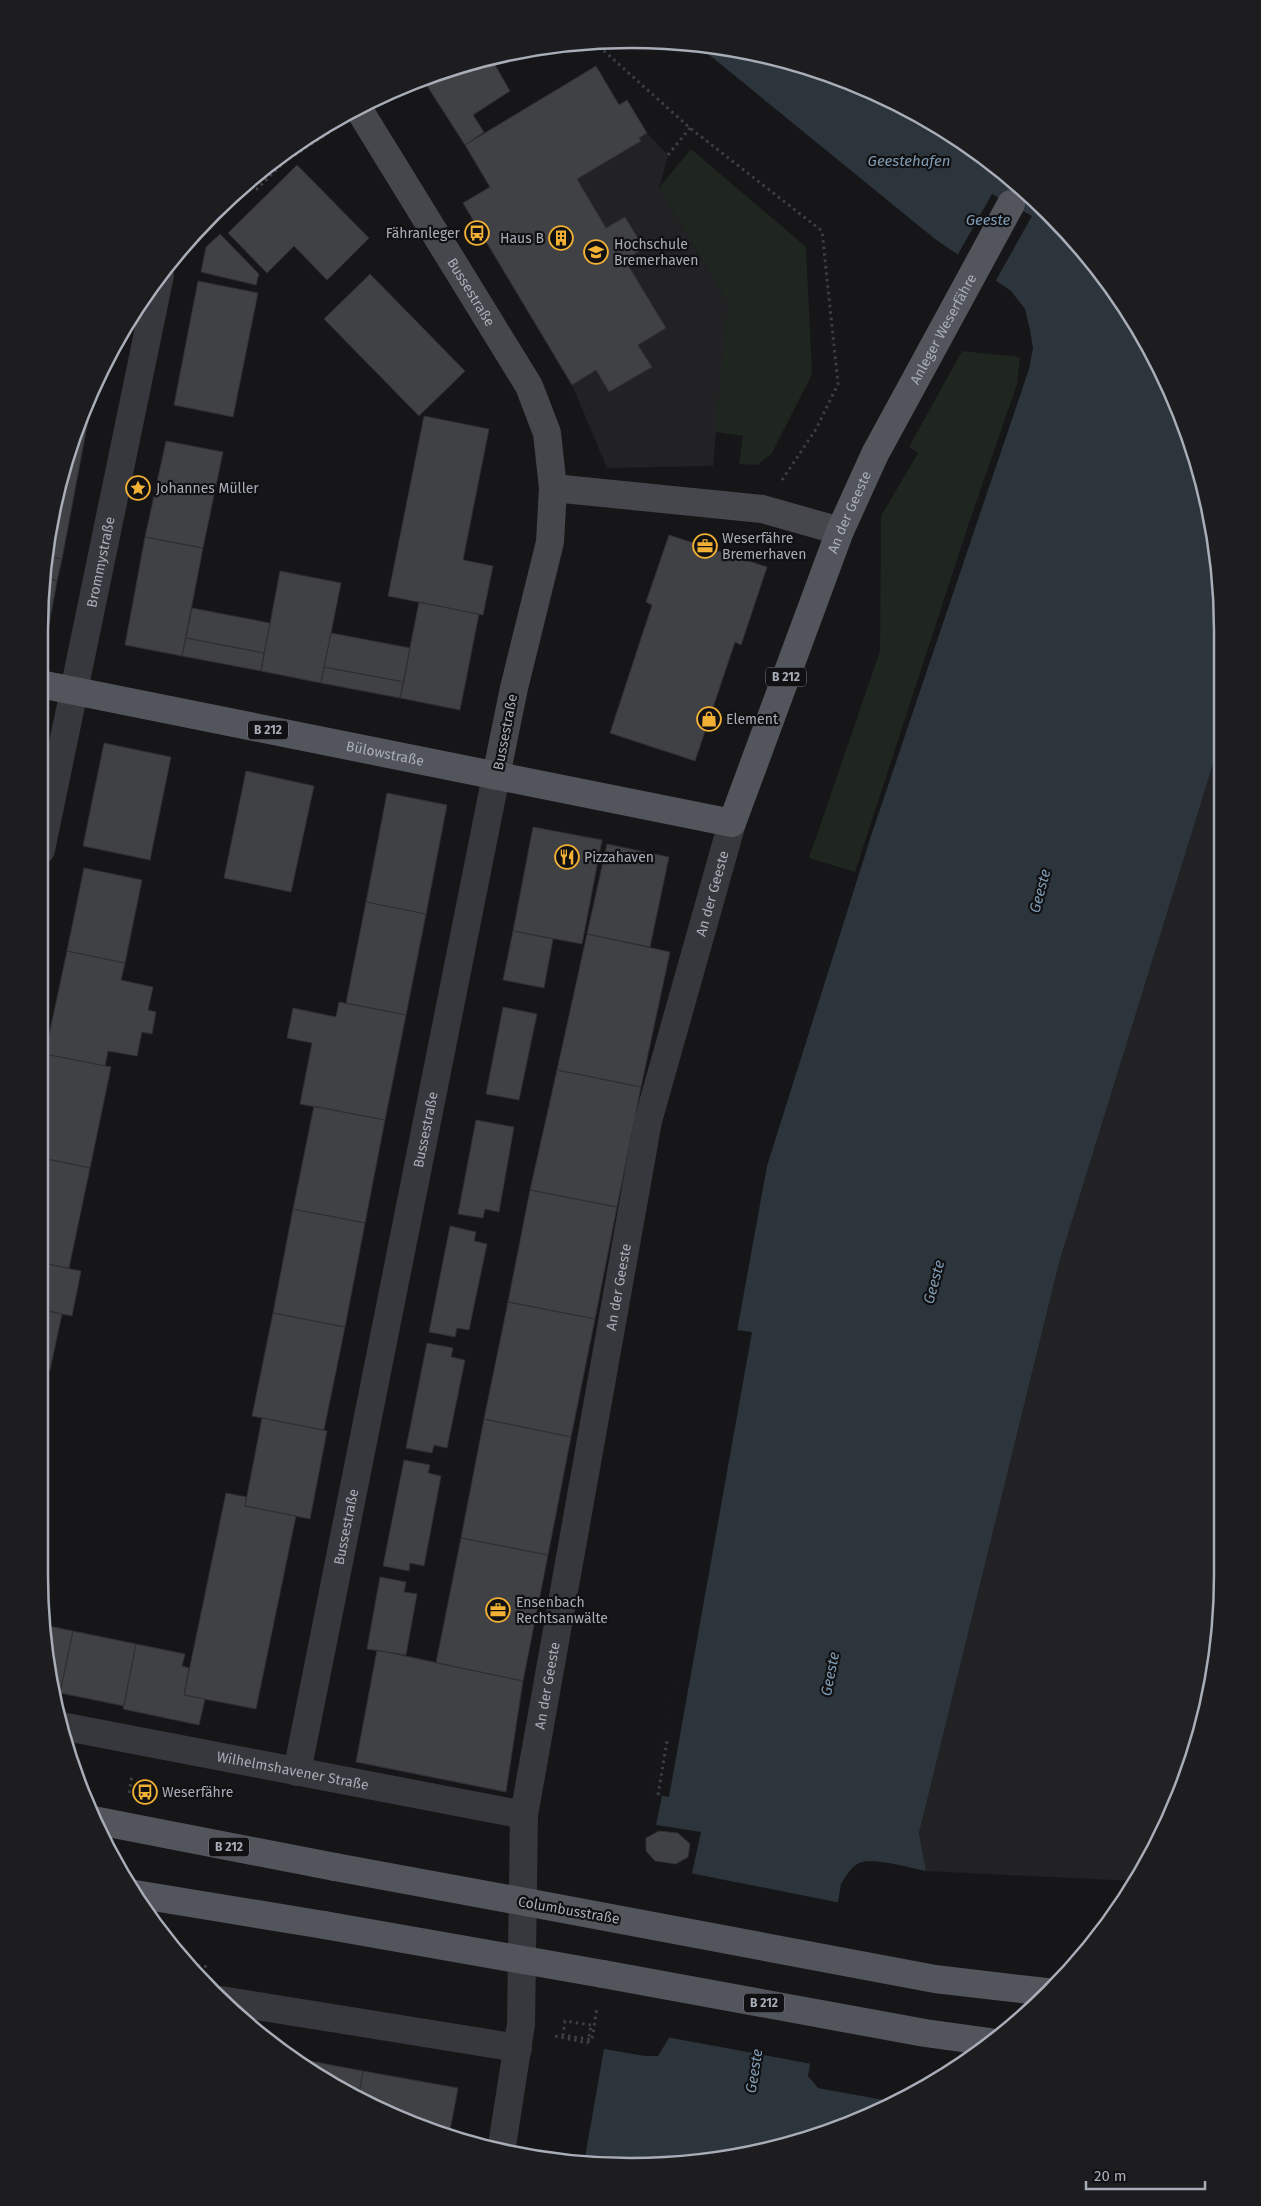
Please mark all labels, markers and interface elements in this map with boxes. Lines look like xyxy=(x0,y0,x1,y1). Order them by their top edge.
water label: Geestehafen xyxy=(868,152,951,170)
water label: Geeste xyxy=(966,211,1010,229)
bus stop icon: Fähranleger xyxy=(464,220,490,246)
place label: Fähranleger xyxy=(386,225,461,242)
building icon: Haus B xyxy=(548,225,574,251)
place label: Haus B xyxy=(500,230,544,247)
place label: Hochschule Bremerhaven xyxy=(614,236,698,269)
school or university icon: Hochschule Bremerhaven xyxy=(583,239,609,265)
street label: Bussestraße xyxy=(443,255,498,330)
street label: Anleger Weserfähre xyxy=(906,271,980,387)
street label: An der Geeste xyxy=(824,469,875,556)
place icon: Johannes Müller xyxy=(125,475,151,501)
place label: Johannes Müller xyxy=(156,480,259,497)
street label: Brommystraße xyxy=(83,515,119,609)
place label: Weserfähre Bremerhaven xyxy=(722,530,806,563)
office icon: Weserfähre Bremerhaven xyxy=(692,533,718,559)
road number: B 212 xyxy=(766,668,806,686)
street label: Bussestraße xyxy=(490,693,521,772)
shop icon: Element xyxy=(696,706,722,732)
place label: Element xyxy=(726,711,779,728)
road number: B 212 xyxy=(248,720,288,740)
street label: Bülowstraße xyxy=(345,738,425,770)
restaurant icon: Pizzahaven xyxy=(554,844,580,870)
place label: Pizzahaven xyxy=(584,849,654,866)
street label: An der Geeste xyxy=(692,849,733,938)
water label: Geeste xyxy=(1026,867,1055,915)
street label: Bussestraße xyxy=(410,1090,442,1169)
street label: An der Geeste xyxy=(603,1242,635,1332)
water label: Geeste xyxy=(920,1258,949,1306)
street label: Bussestraße xyxy=(331,1487,362,1567)
place label: Ensenbach Rechtsanwälte xyxy=(516,1594,608,1627)
office icon: Ensenbach Rechtsanwälte xyxy=(485,1597,511,1623)
street label: An der Geeste xyxy=(531,1641,564,1731)
water label: Geeste xyxy=(817,1650,843,1698)
street label: Wilhelmshavener Straße xyxy=(215,1748,370,1794)
bus stop icon: Weserfähre xyxy=(132,1779,158,1805)
place label: Weserfähre xyxy=(162,1784,233,1801)
road number: B 212 xyxy=(209,1838,249,1856)
street label: Columbusstraße xyxy=(517,1893,621,1928)
road number: B 212 xyxy=(744,1994,784,2012)
water label: Geeste xyxy=(742,2047,766,2094)
scale bar xyxy=(1086,2158,1205,2190)
text: 20 m xyxy=(1094,2167,1127,2185)

